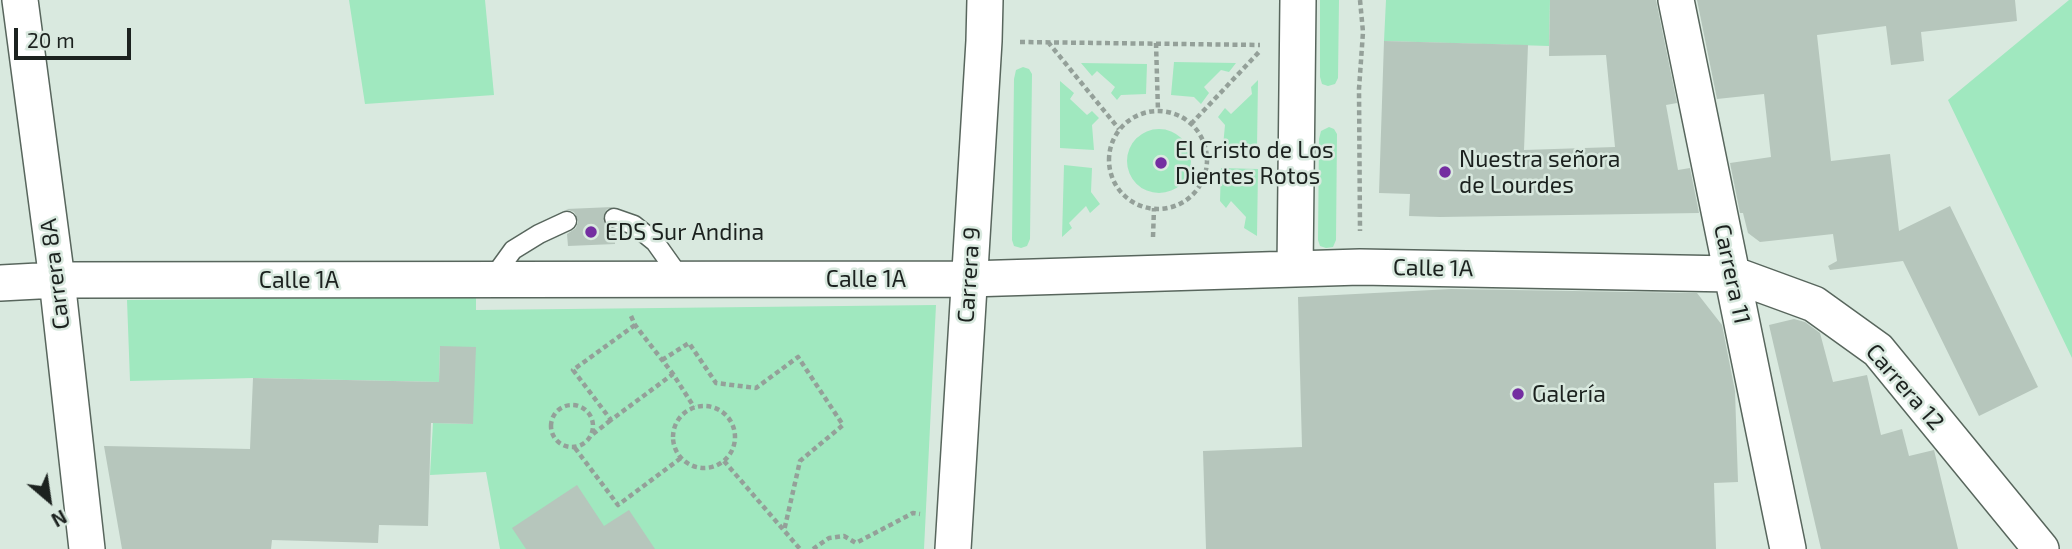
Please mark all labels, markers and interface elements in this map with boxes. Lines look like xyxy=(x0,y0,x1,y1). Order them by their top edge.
scale bar xyxy=(18,14,135,58)
text: 20 m xyxy=(27,27,75,52)
place label: El Cristo de Los Dientes Rotos xyxy=(1175,136,1334,190)
place label: Nuestra señora de Lourdes xyxy=(1459,145,1620,199)
marker: El Cristo de Los Dientes Rotos xyxy=(1153,155,1169,171)
marker: Nuestra señora de Lourdes xyxy=(1437,164,1453,180)
street label: Carrera 8A xyxy=(35,217,75,331)
place label: EDS Sur Andina xyxy=(605,218,764,246)
street label: Carrera 11 xyxy=(1708,221,1756,327)
marker: EDS Sur Andina xyxy=(583,224,599,240)
street label: Carrera 9 xyxy=(952,226,986,324)
street label: Calle 1A xyxy=(1393,254,1473,282)
street label: Calle 1A xyxy=(826,265,906,293)
street label: Calle 1A xyxy=(259,266,339,294)
street label: Carrera 12 xyxy=(1860,338,1950,436)
place label: Galería xyxy=(1532,380,1606,408)
marker: Galería xyxy=(1510,386,1526,402)
north arrow xyxy=(14,465,84,535)
text: N xyxy=(48,505,71,532)

